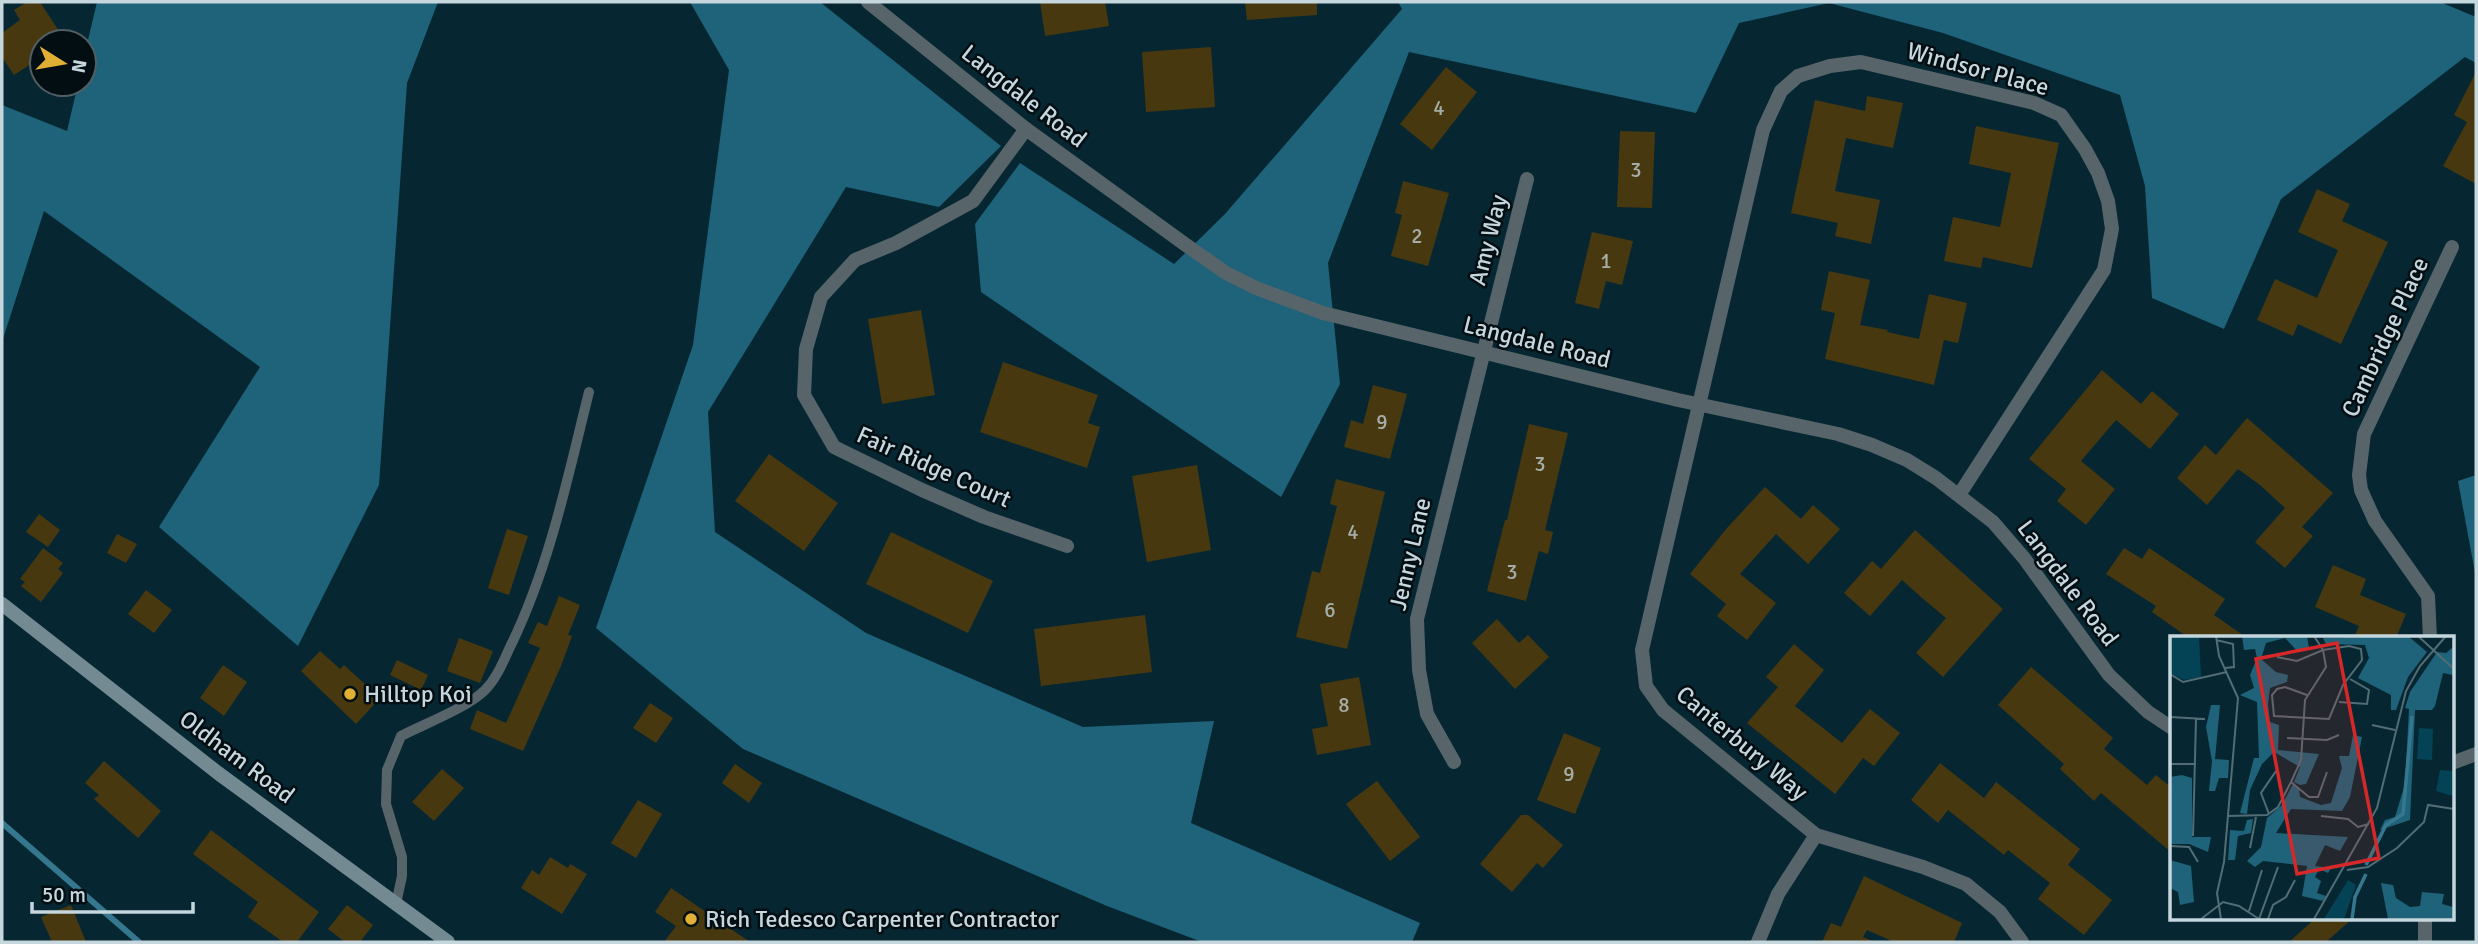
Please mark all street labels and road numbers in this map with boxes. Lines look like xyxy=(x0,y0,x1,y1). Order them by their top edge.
street label: Windsor Place xyxy=(1904,36,2052,102)
street label: Langdale Road xyxy=(955,38,1093,154)
street label: Amy Way xyxy=(1462,191,1514,289)
street label: Cambridge Place xyxy=(2335,252,2435,422)
street label: Langdale Road xyxy=(1460,309,1614,375)
street label: Fair Ridge Court xyxy=(852,420,1016,514)
street label: Jenny Lane xyxy=(1382,495,1438,613)
street label: Langdale Road xyxy=(2011,514,2125,652)
street label: Canterbury Way xyxy=(1670,679,1814,807)
street label: Oldham Road xyxy=(173,704,301,810)

